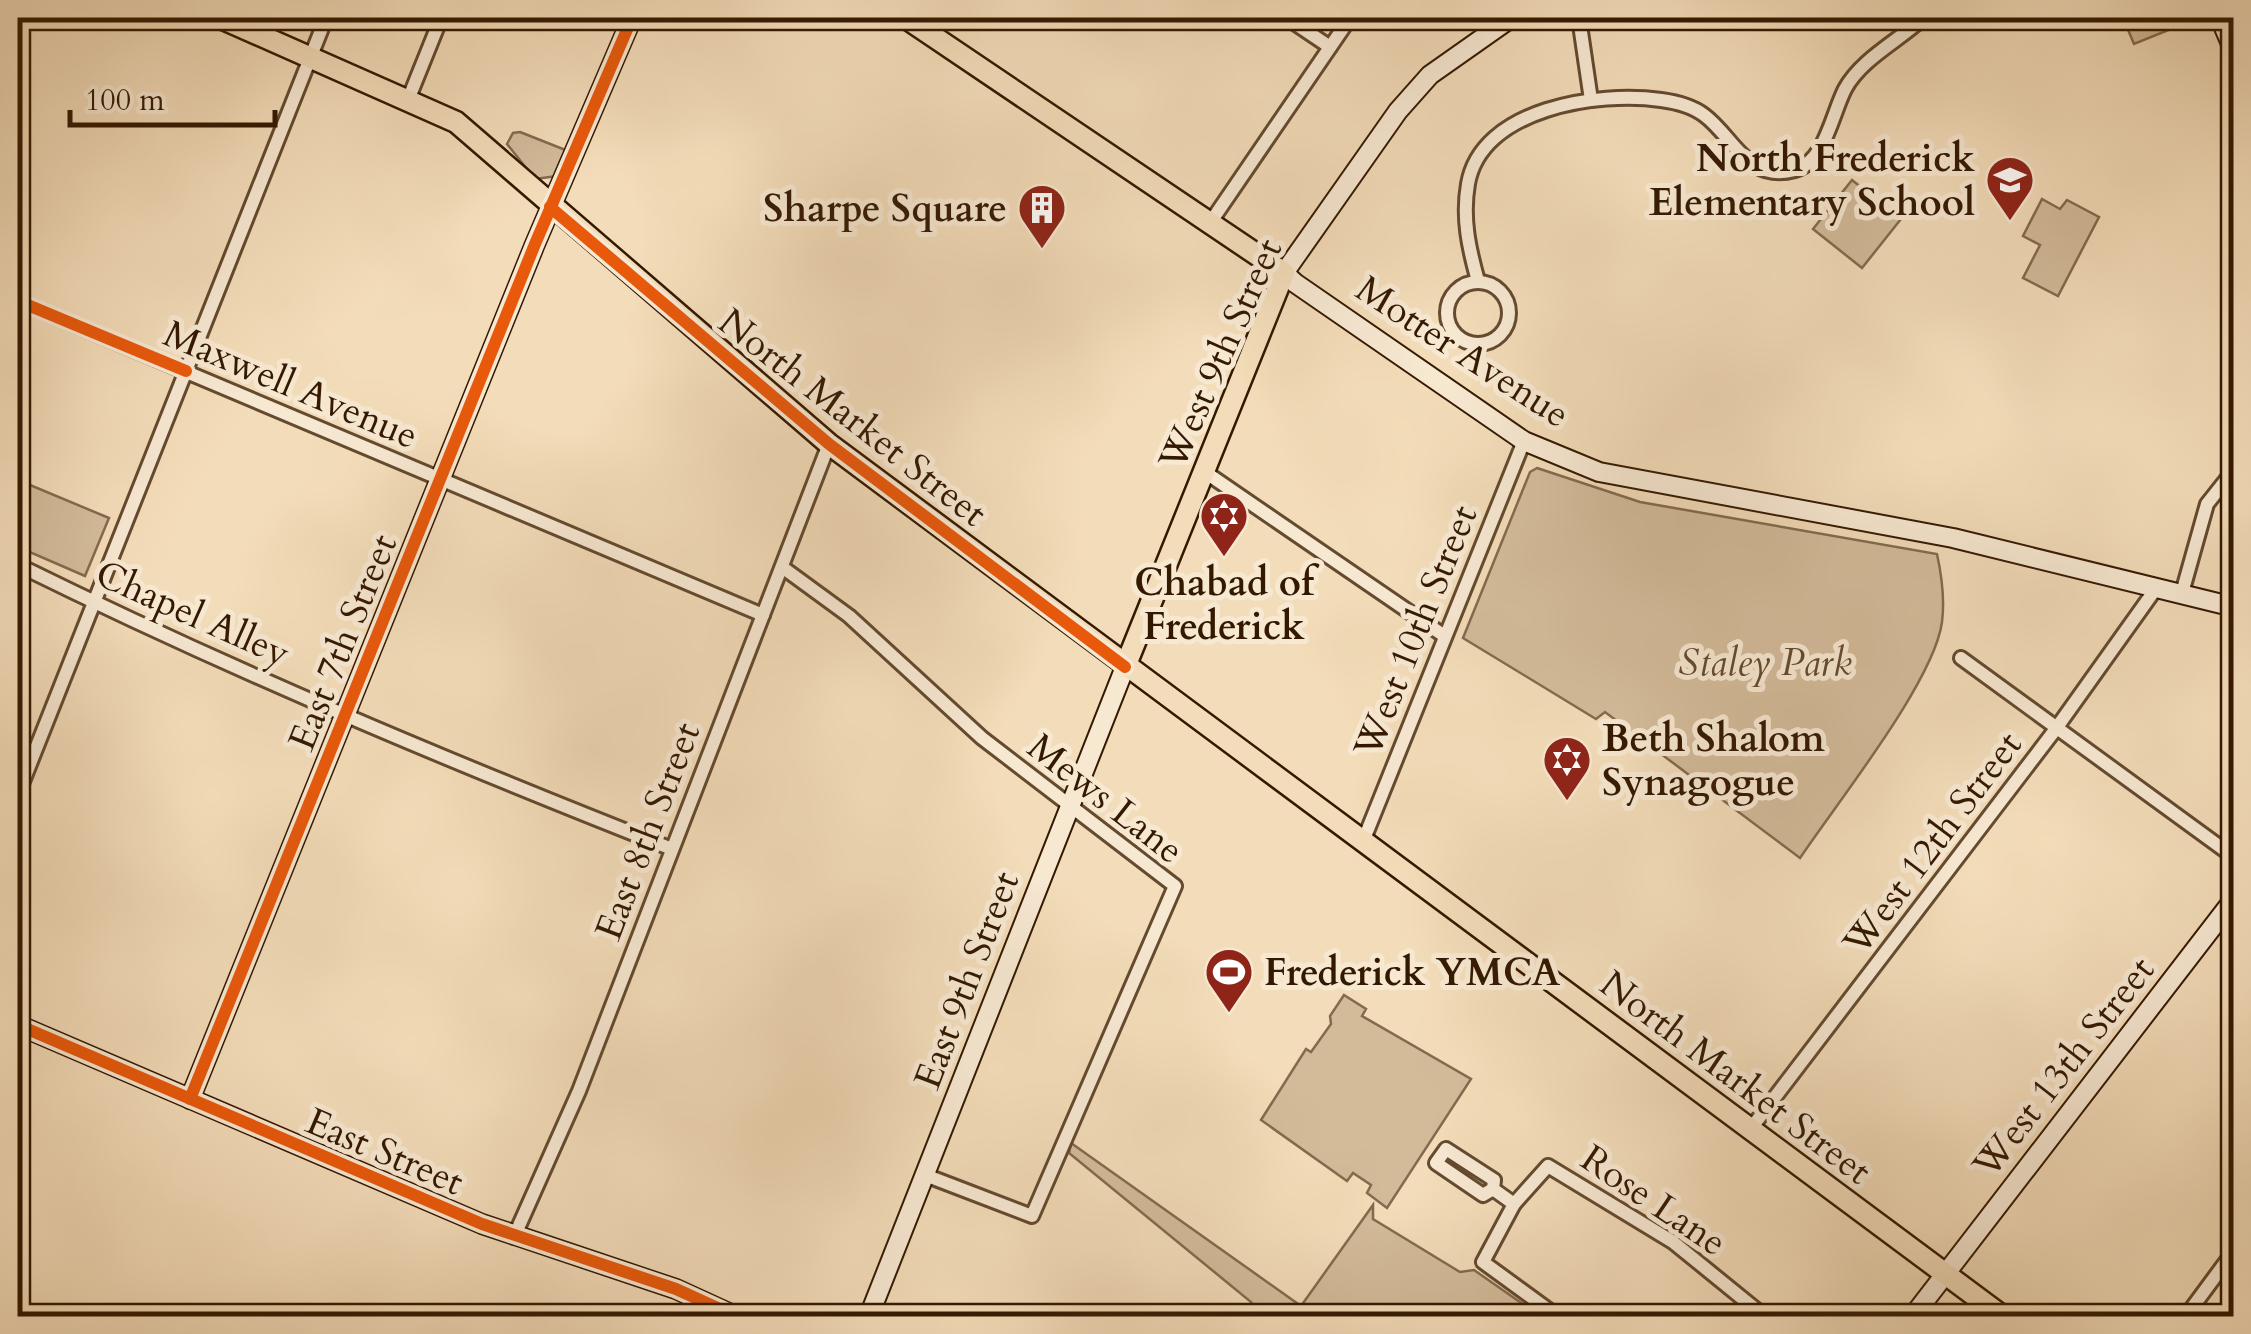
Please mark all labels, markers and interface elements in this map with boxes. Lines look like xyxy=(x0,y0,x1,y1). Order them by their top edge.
scale bar xyxy=(70,65,275,127)
text: 100 m xyxy=(85,80,165,121)
place label: North Frederick Elementary School xyxy=(1649,133,1975,229)
school or university icon: North Frederick Elementary School xyxy=(1984,154,2036,222)
building icon: Sharpe Square xyxy=(1016,182,1068,250)
place label: Sharpe Square xyxy=(763,183,1007,235)
street label: West 9th Street xyxy=(1146,231,1295,479)
street label: Motter Avenue xyxy=(1346,263,1579,440)
street label: North Market Street xyxy=(707,297,997,539)
street label: Maxwell Avenue xyxy=(155,308,426,462)
synagogue icon: Chabad of Frederick xyxy=(1198,490,1250,558)
street label: West 10th Street xyxy=(1341,498,1490,766)
street label: East 7th Street xyxy=(276,527,410,758)
street label: Chapel Alley xyxy=(87,548,298,680)
place label: Chabad of Frederick xyxy=(1134,557,1320,653)
park label: Staley Park xyxy=(1678,637,1852,689)
place label: Beth Shalom Synagogue xyxy=(1602,713,1825,809)
street label: East 8th Street xyxy=(583,715,713,947)
street label: Mews Lane xyxy=(1017,721,1194,876)
street label: West 12th Street xyxy=(1831,721,2034,967)
synagogue icon: Beth Shalom Synagogue xyxy=(1541,734,1593,802)
street label: East 9th Street xyxy=(902,864,1032,1096)
sports icon: Frederick YMCA xyxy=(1203,946,1255,1014)
street label: West 13th Street xyxy=(1960,946,2167,1190)
place label: Frederick YMCA xyxy=(1264,947,1561,999)
street label: North Market Street xyxy=(1589,959,1882,1197)
street label: East Street xyxy=(298,1096,471,1208)
street label: Rose Lane xyxy=(1570,1133,1737,1269)

